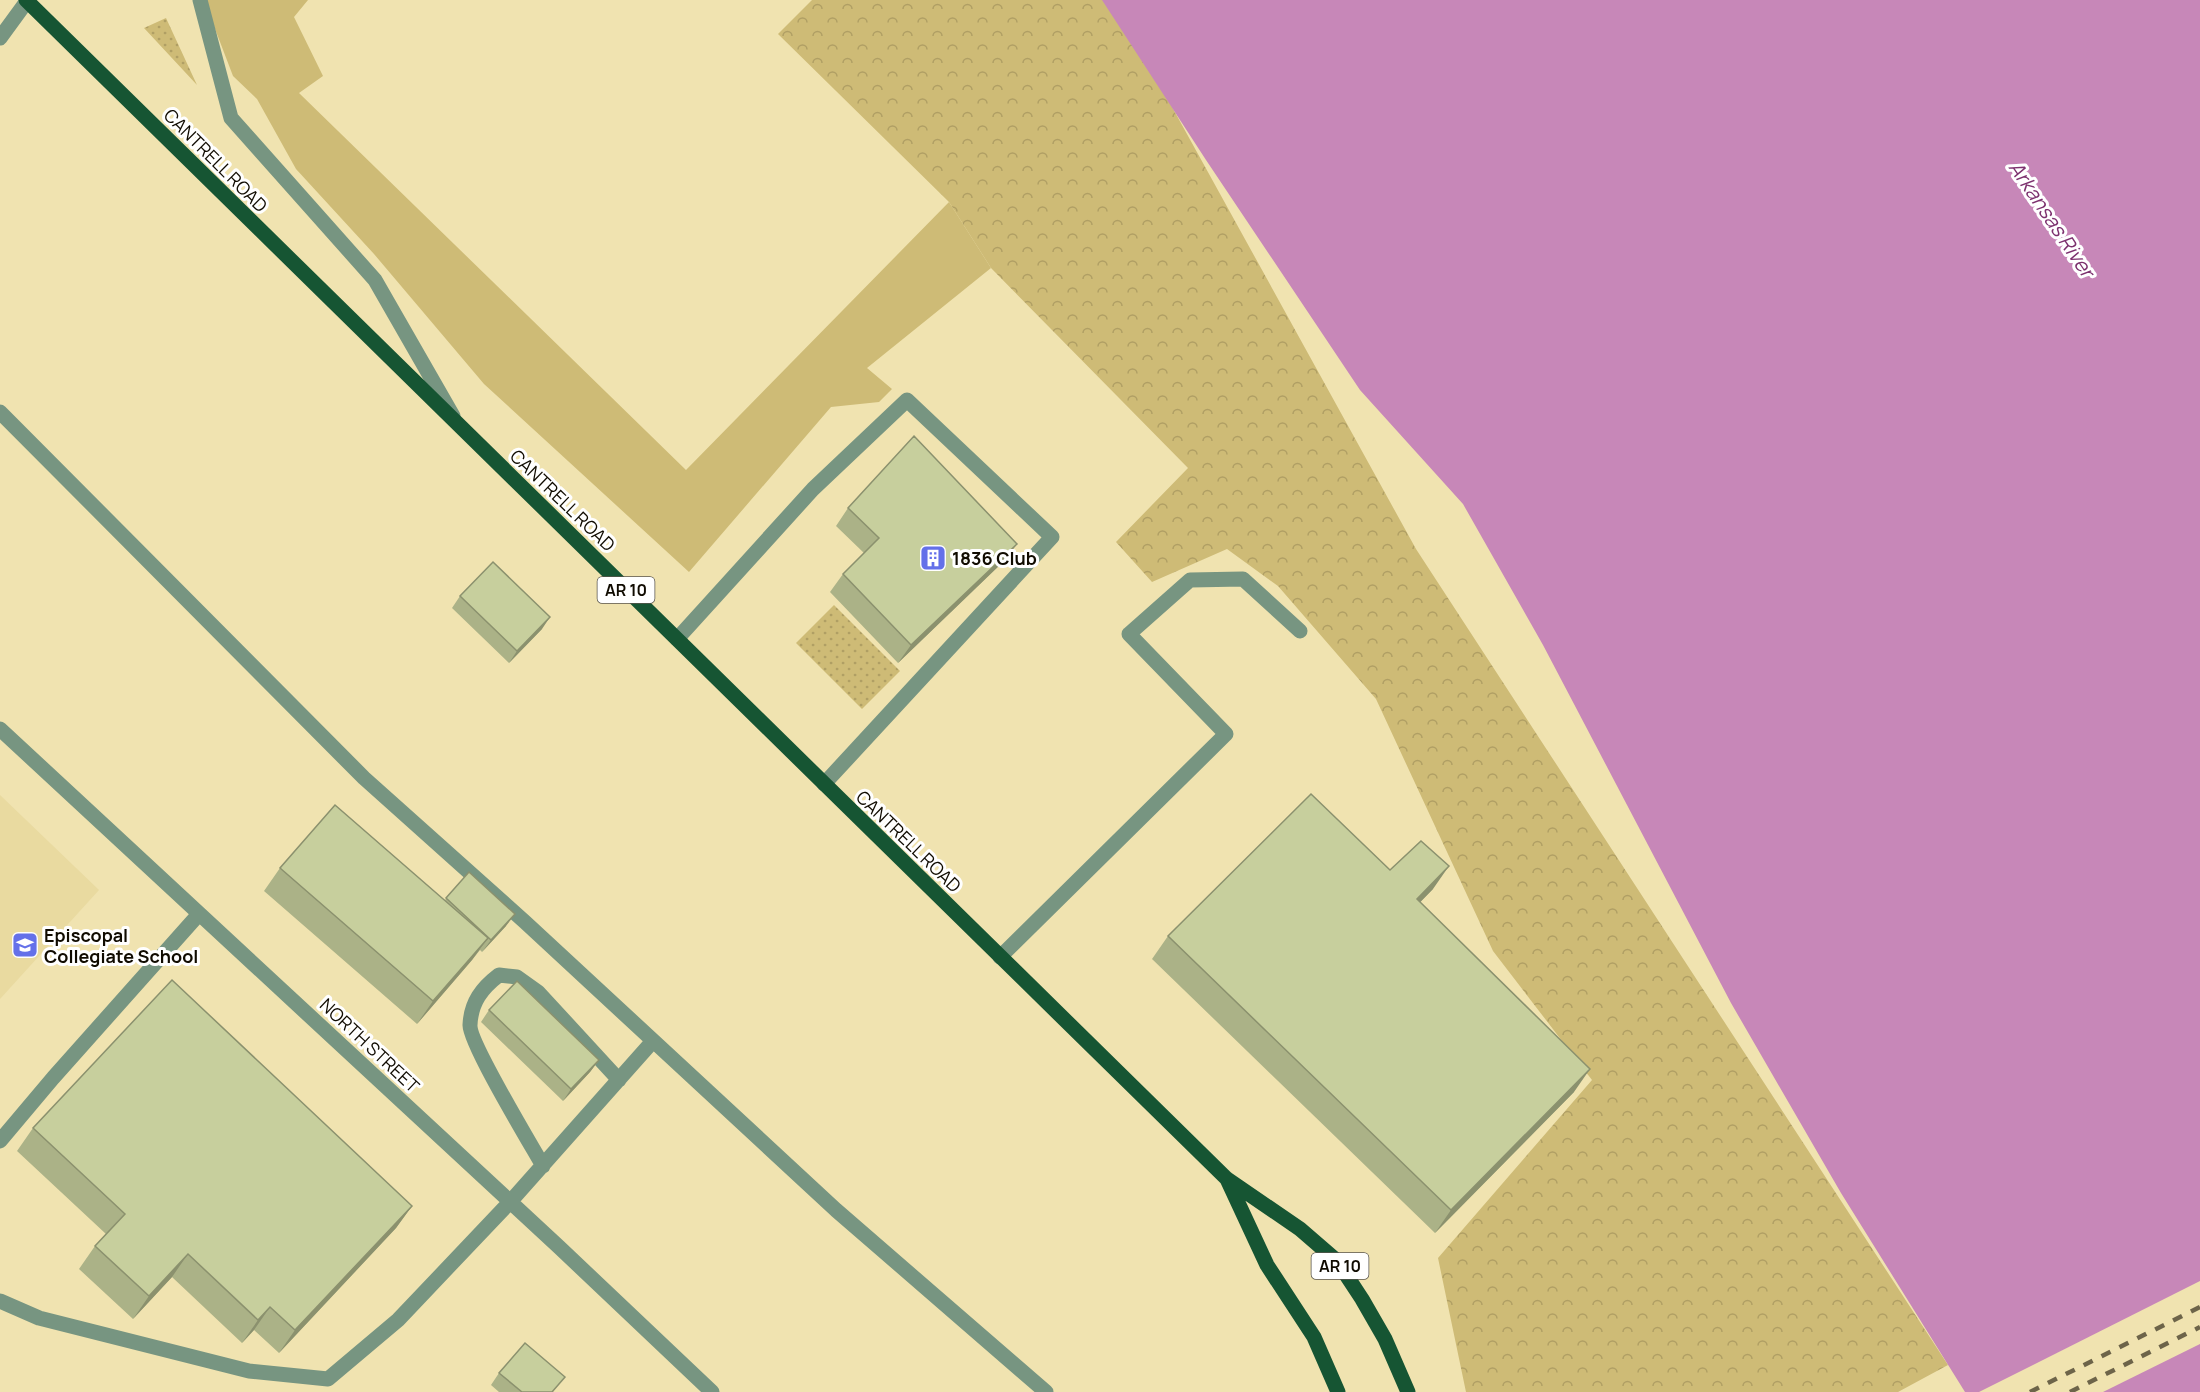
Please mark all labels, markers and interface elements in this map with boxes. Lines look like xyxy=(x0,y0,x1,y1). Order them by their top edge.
street label: CANTRELL ROAD xyxy=(159,103,273,217)
water label: Arkansas River xyxy=(2003,156,2102,285)
street label: CANTRELL ROAD xyxy=(505,444,621,556)
building icon: 1836 Club xyxy=(918,543,948,573)
place label: 1836 Club xyxy=(952,546,1037,570)
road number: AR 10 xyxy=(598,577,654,603)
street label: CANTRELL ROAD xyxy=(851,785,967,897)
place label: Episcopal Collegiate School xyxy=(44,923,198,968)
school or university icon: Episcopal Collegiate School xyxy=(10,930,40,960)
street label: NORTH STREET xyxy=(315,993,425,1098)
road number: AR 10 xyxy=(1312,1253,1368,1279)

